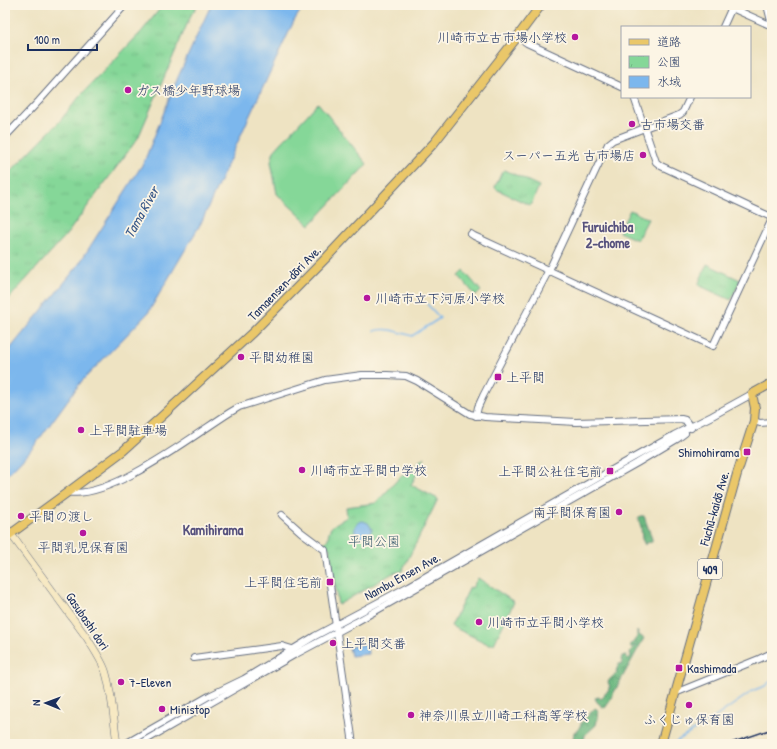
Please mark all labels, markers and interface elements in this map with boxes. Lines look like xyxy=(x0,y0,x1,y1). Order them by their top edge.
scale bar xyxy=(28,26,97,52)
legend xyxy=(621,26,751,98)
place label: 川崎市立古市場小学校 xyxy=(437,28,567,46)
text: 100 m xyxy=(34,31,60,48)
marker: 川崎市立古市場小学校 xyxy=(570,32,580,42)
text: 道路 xyxy=(657,33,681,50)
text: 公園 xyxy=(657,53,681,70)
text: 水域 xyxy=(657,73,681,90)
place label: ガス橋少年野球場 xyxy=(136,81,240,99)
marker: ガス橋少年野球場 xyxy=(123,85,133,95)
place label: 古市場交番 xyxy=(640,115,705,133)
marker: 古市場交番 xyxy=(627,119,637,129)
place label: スーパー五光 古市場店 xyxy=(503,146,635,164)
marker: スーパー五光 古市場店 xyxy=(638,150,648,160)
water label: Tama River xyxy=(119,181,164,241)
district label: Furuichiba 2-chome xyxy=(582,217,634,252)
street label: Tamaensen-dōri Ave. xyxy=(243,241,325,325)
place label: 川崎市立下河原小学校 xyxy=(375,289,505,307)
marker: 川崎市立下河原小学校 xyxy=(362,293,372,303)
place label: 平間幼稚園 xyxy=(249,348,314,366)
marker: 平間幼稚園 xyxy=(236,352,246,362)
place label: 上平間 xyxy=(506,368,545,386)
marker: 上平間 xyxy=(493,372,503,382)
place label: 上平間駐車場 xyxy=(89,421,167,439)
marker: 上平間駐車場 xyxy=(76,425,86,435)
place label: Shimohirama xyxy=(678,443,739,461)
marker: Shimohirama xyxy=(742,447,752,457)
place label: 川崎市立平間中学校 xyxy=(310,461,427,479)
place label: 上平間公社住宅前 xyxy=(498,462,602,480)
marker: 川崎市立平間中学校 xyxy=(297,465,307,475)
marker: 上平間公社住宅前 xyxy=(605,466,615,476)
street label: Fuchū-kaidō Ave. xyxy=(694,468,733,549)
place label: 南平間保育園 xyxy=(533,503,611,521)
place label: 平間の渡し xyxy=(29,507,94,525)
marker: 南平間保育園 xyxy=(614,507,624,517)
marker: 平間の渡し xyxy=(16,511,26,521)
district label: Kamihirama xyxy=(183,520,244,539)
marker: 平間乳児保育園 xyxy=(78,528,88,538)
park label: 平間公園 xyxy=(348,532,400,550)
place label: 平間乳児保育園 xyxy=(37,538,129,556)
street label: Nambu Ensen Ave. xyxy=(361,548,444,604)
road number: 409 xyxy=(698,559,722,579)
place label: 上平間住宅前 xyxy=(244,573,322,591)
marker: 上平間住宅前 xyxy=(325,577,335,587)
street label: Gasubashi dori xyxy=(62,588,114,654)
place label: 川崎市立平間小学校 xyxy=(487,613,604,631)
marker: 川崎市立平間小学校 xyxy=(474,617,484,627)
place label: 上平間交番 xyxy=(341,634,406,652)
marker: 上平間交番 xyxy=(328,638,338,648)
place label: Kashimada xyxy=(687,659,736,677)
marker: Kashimada xyxy=(674,663,684,673)
place label: 7-Eleven xyxy=(129,673,171,691)
marker: 7-Eleven xyxy=(116,677,126,687)
north arrow xyxy=(26,683,66,723)
text: N xyxy=(29,700,43,706)
place label: Ministop xyxy=(170,700,210,718)
marker: ふくじゅ保育園 xyxy=(684,700,694,710)
marker: Ministop xyxy=(157,704,167,714)
place label: 神奈川県立川崎工科高等学校 xyxy=(419,706,588,724)
marker: 神奈川県立川崎工科高等学校 xyxy=(406,710,416,720)
place label: ふくじゅ保育園 xyxy=(643,710,735,728)

